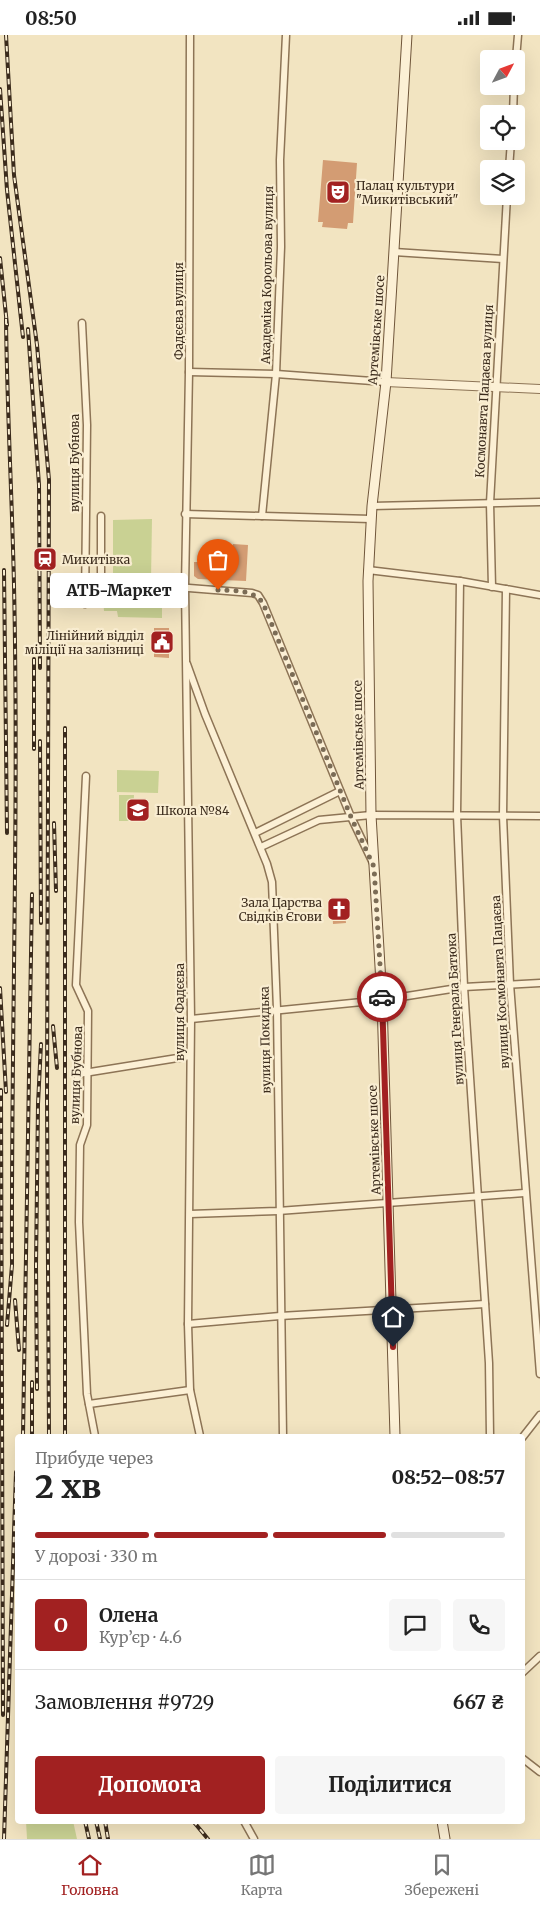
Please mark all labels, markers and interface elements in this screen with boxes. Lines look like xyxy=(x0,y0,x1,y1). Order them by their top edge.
text: 08:50 xyxy=(25,6,77,30)
north arrow xyxy=(480,50,525,95)
map controls xyxy=(480,50,525,205)
button: locate xyxy=(480,105,525,150)
button: layers xyxy=(480,160,525,205)
place label: Палац культури "Микитівський" xyxy=(356,178,459,207)
theatre icon: Палац культури "Микитівський" xyxy=(325,179,351,205)
street label: Академіка Корольова вулиця xyxy=(258,186,276,365)
street label: Фадєєва вулиця xyxy=(171,262,186,360)
street label: Артемівське шосе xyxy=(365,275,387,386)
street label: Космонавта Пацаєва вулиця xyxy=(472,304,496,478)
street label: вулиця Бубнова xyxy=(67,413,82,512)
pin xyxy=(197,539,239,590)
station icon: Микитівка xyxy=(32,546,58,572)
icon: bag xyxy=(204,546,232,574)
place label: Микитівка xyxy=(62,552,131,567)
callout: АТБ-Маркет xyxy=(51,573,188,607)
text: АТБ-Маркет xyxy=(66,580,172,600)
place label: Лінійний відділ міліції на залізниці xyxy=(25,628,144,657)
public building icon: Лінійний відділ міліції на залізниці xyxy=(149,629,175,655)
street label: Артемівське шосе xyxy=(350,680,366,791)
school or university icon: Школа №84 xyxy=(125,797,151,823)
place label: Школа №84 xyxy=(156,803,230,818)
street label: вулиця Космонавта Пацаєва xyxy=(488,894,512,1069)
place label: Зала Царства Свідків Єгови xyxy=(239,895,323,924)
church icon: Зала Царства Свідків Єгови xyxy=(326,896,352,922)
street label: вулиця Генерала Батюка xyxy=(444,932,466,1085)
street label: вулиця Фадєєва xyxy=(172,963,187,1061)
courier xyxy=(357,972,407,1022)
icon: car xyxy=(368,983,396,1011)
street label: вулиця Покидька xyxy=(257,986,273,1094)
street label: вулиця Бубнова xyxy=(67,1025,85,1124)
street label: Артемівське шосе xyxy=(365,1085,383,1196)
pin xyxy=(372,1296,414,1347)
icon: home xyxy=(379,1303,407,1331)
text: Прибуде через xyxy=(35,1448,153,1468)
text: 08:52–08:57 xyxy=(392,1465,505,1489)
text: 2 хв xyxy=(35,1467,101,1507)
text: У дорозі · 330 m xyxy=(35,1546,158,1566)
button: chat xyxy=(389,1599,441,1651)
button: phone xyxy=(453,1599,505,1651)
text: Олена xyxy=(99,1603,158,1627)
text: О xyxy=(54,1613,68,1637)
text: Кур’єр · 4.6 xyxy=(99,1627,182,1647)
text: Замовлення #9729 xyxy=(35,1690,214,1714)
text: 667 ₴ xyxy=(453,1690,505,1714)
button: Допомога xyxy=(35,1756,265,1814)
button: Поділитися xyxy=(275,1756,505,1814)
tab: Головна xyxy=(61,1851,119,1899)
tab: Карта xyxy=(241,1851,282,1899)
tab: Збережені xyxy=(404,1851,479,1899)

